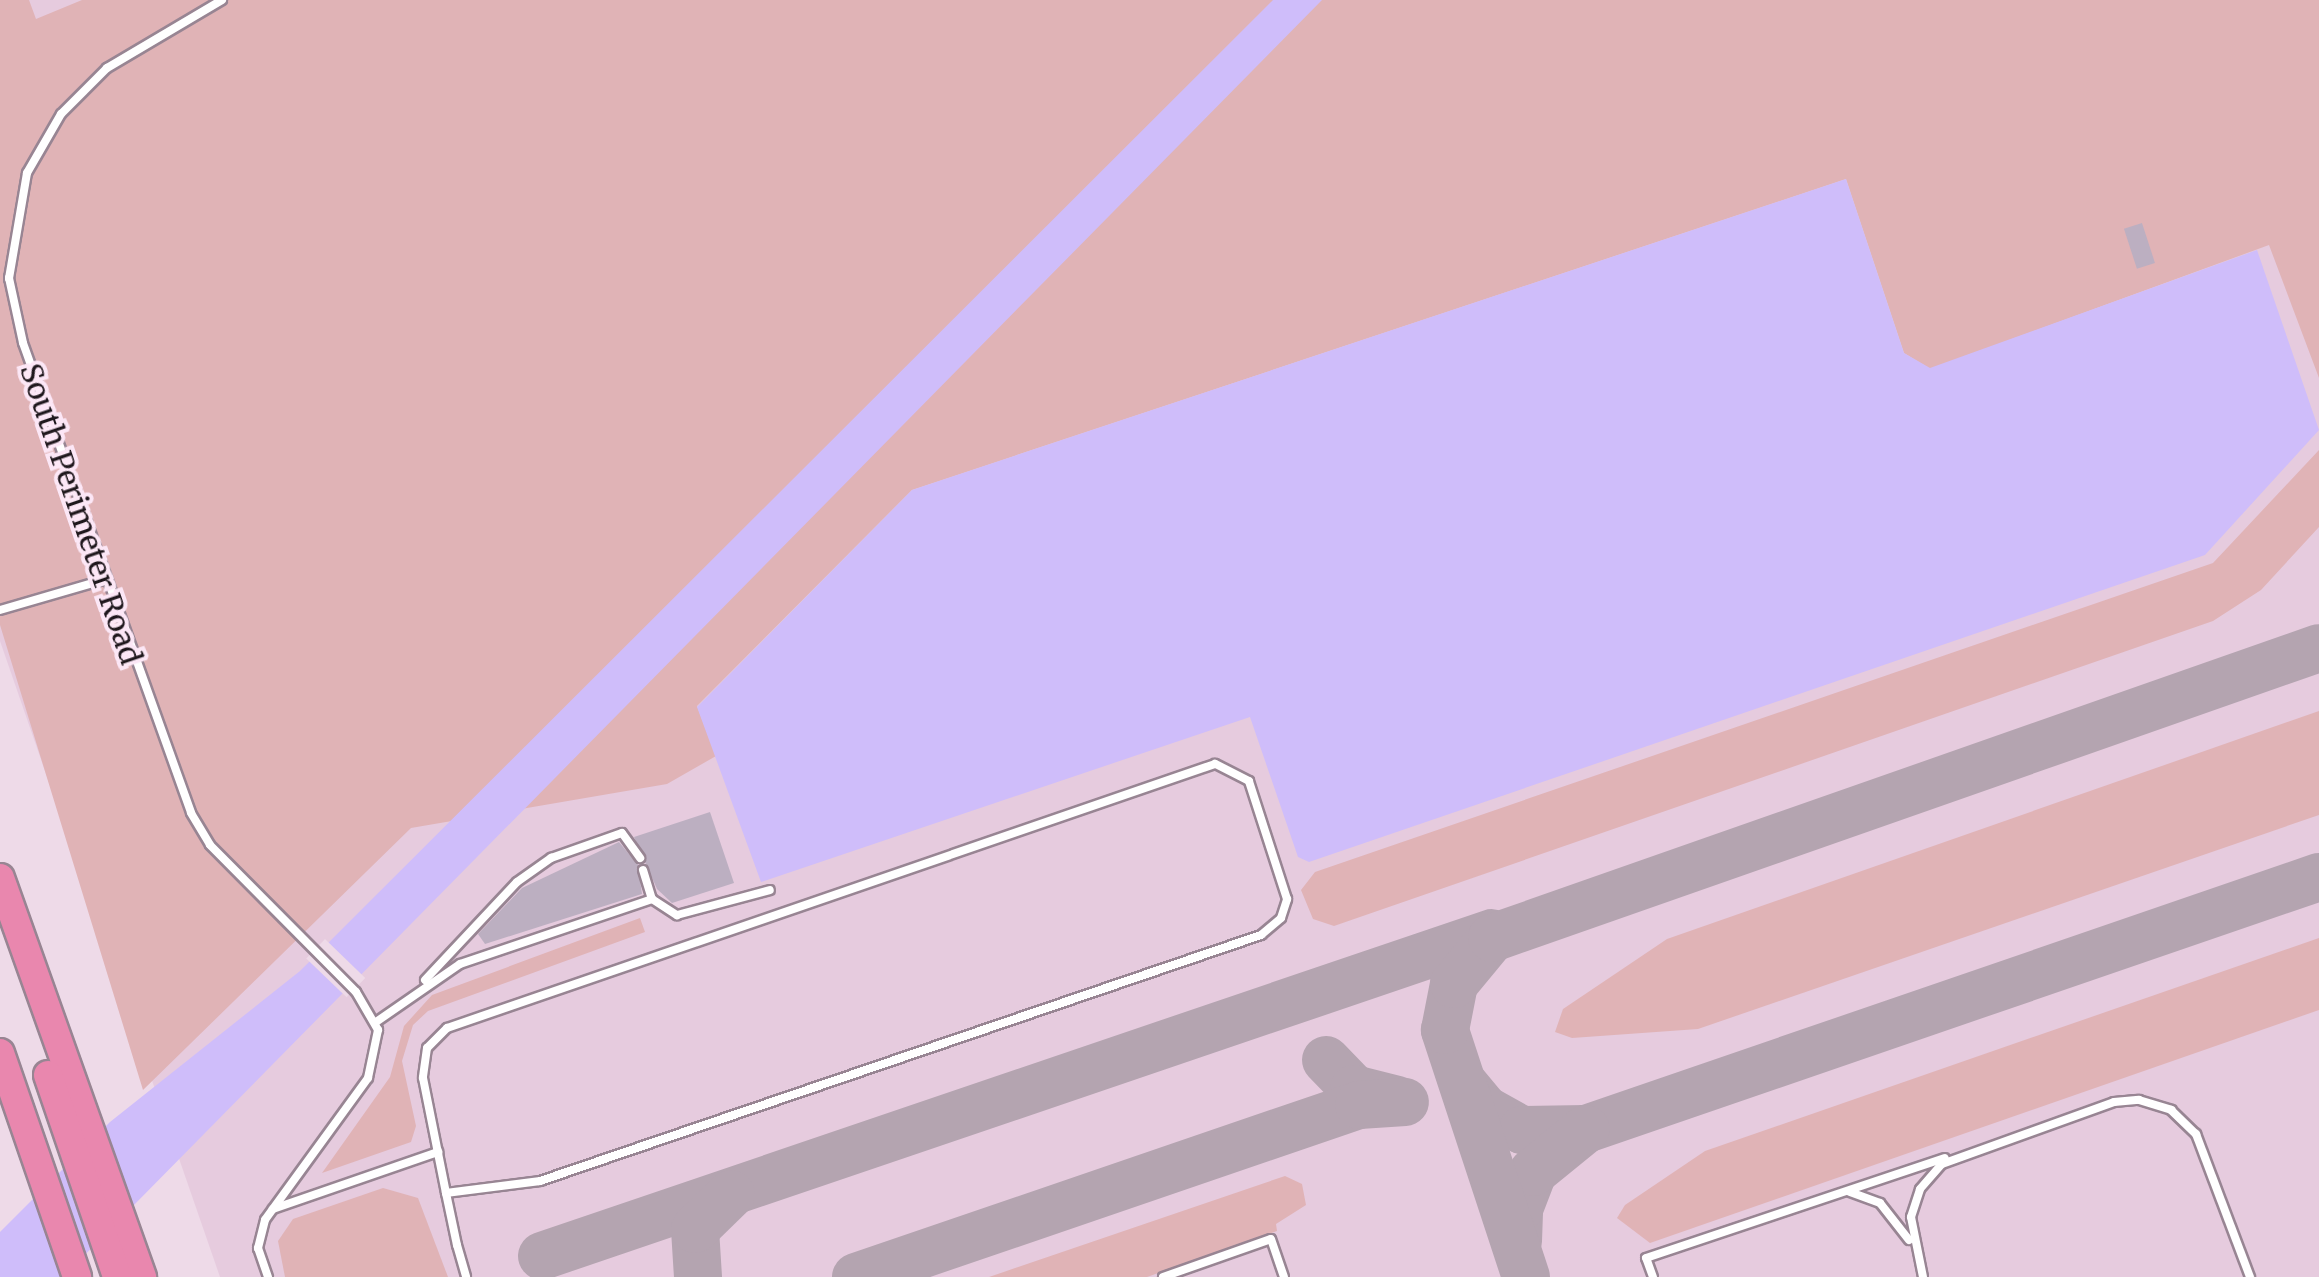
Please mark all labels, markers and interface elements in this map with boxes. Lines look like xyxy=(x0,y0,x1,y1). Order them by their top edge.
street label: South Perimeter Road xyxy=(13,359,149,669)

